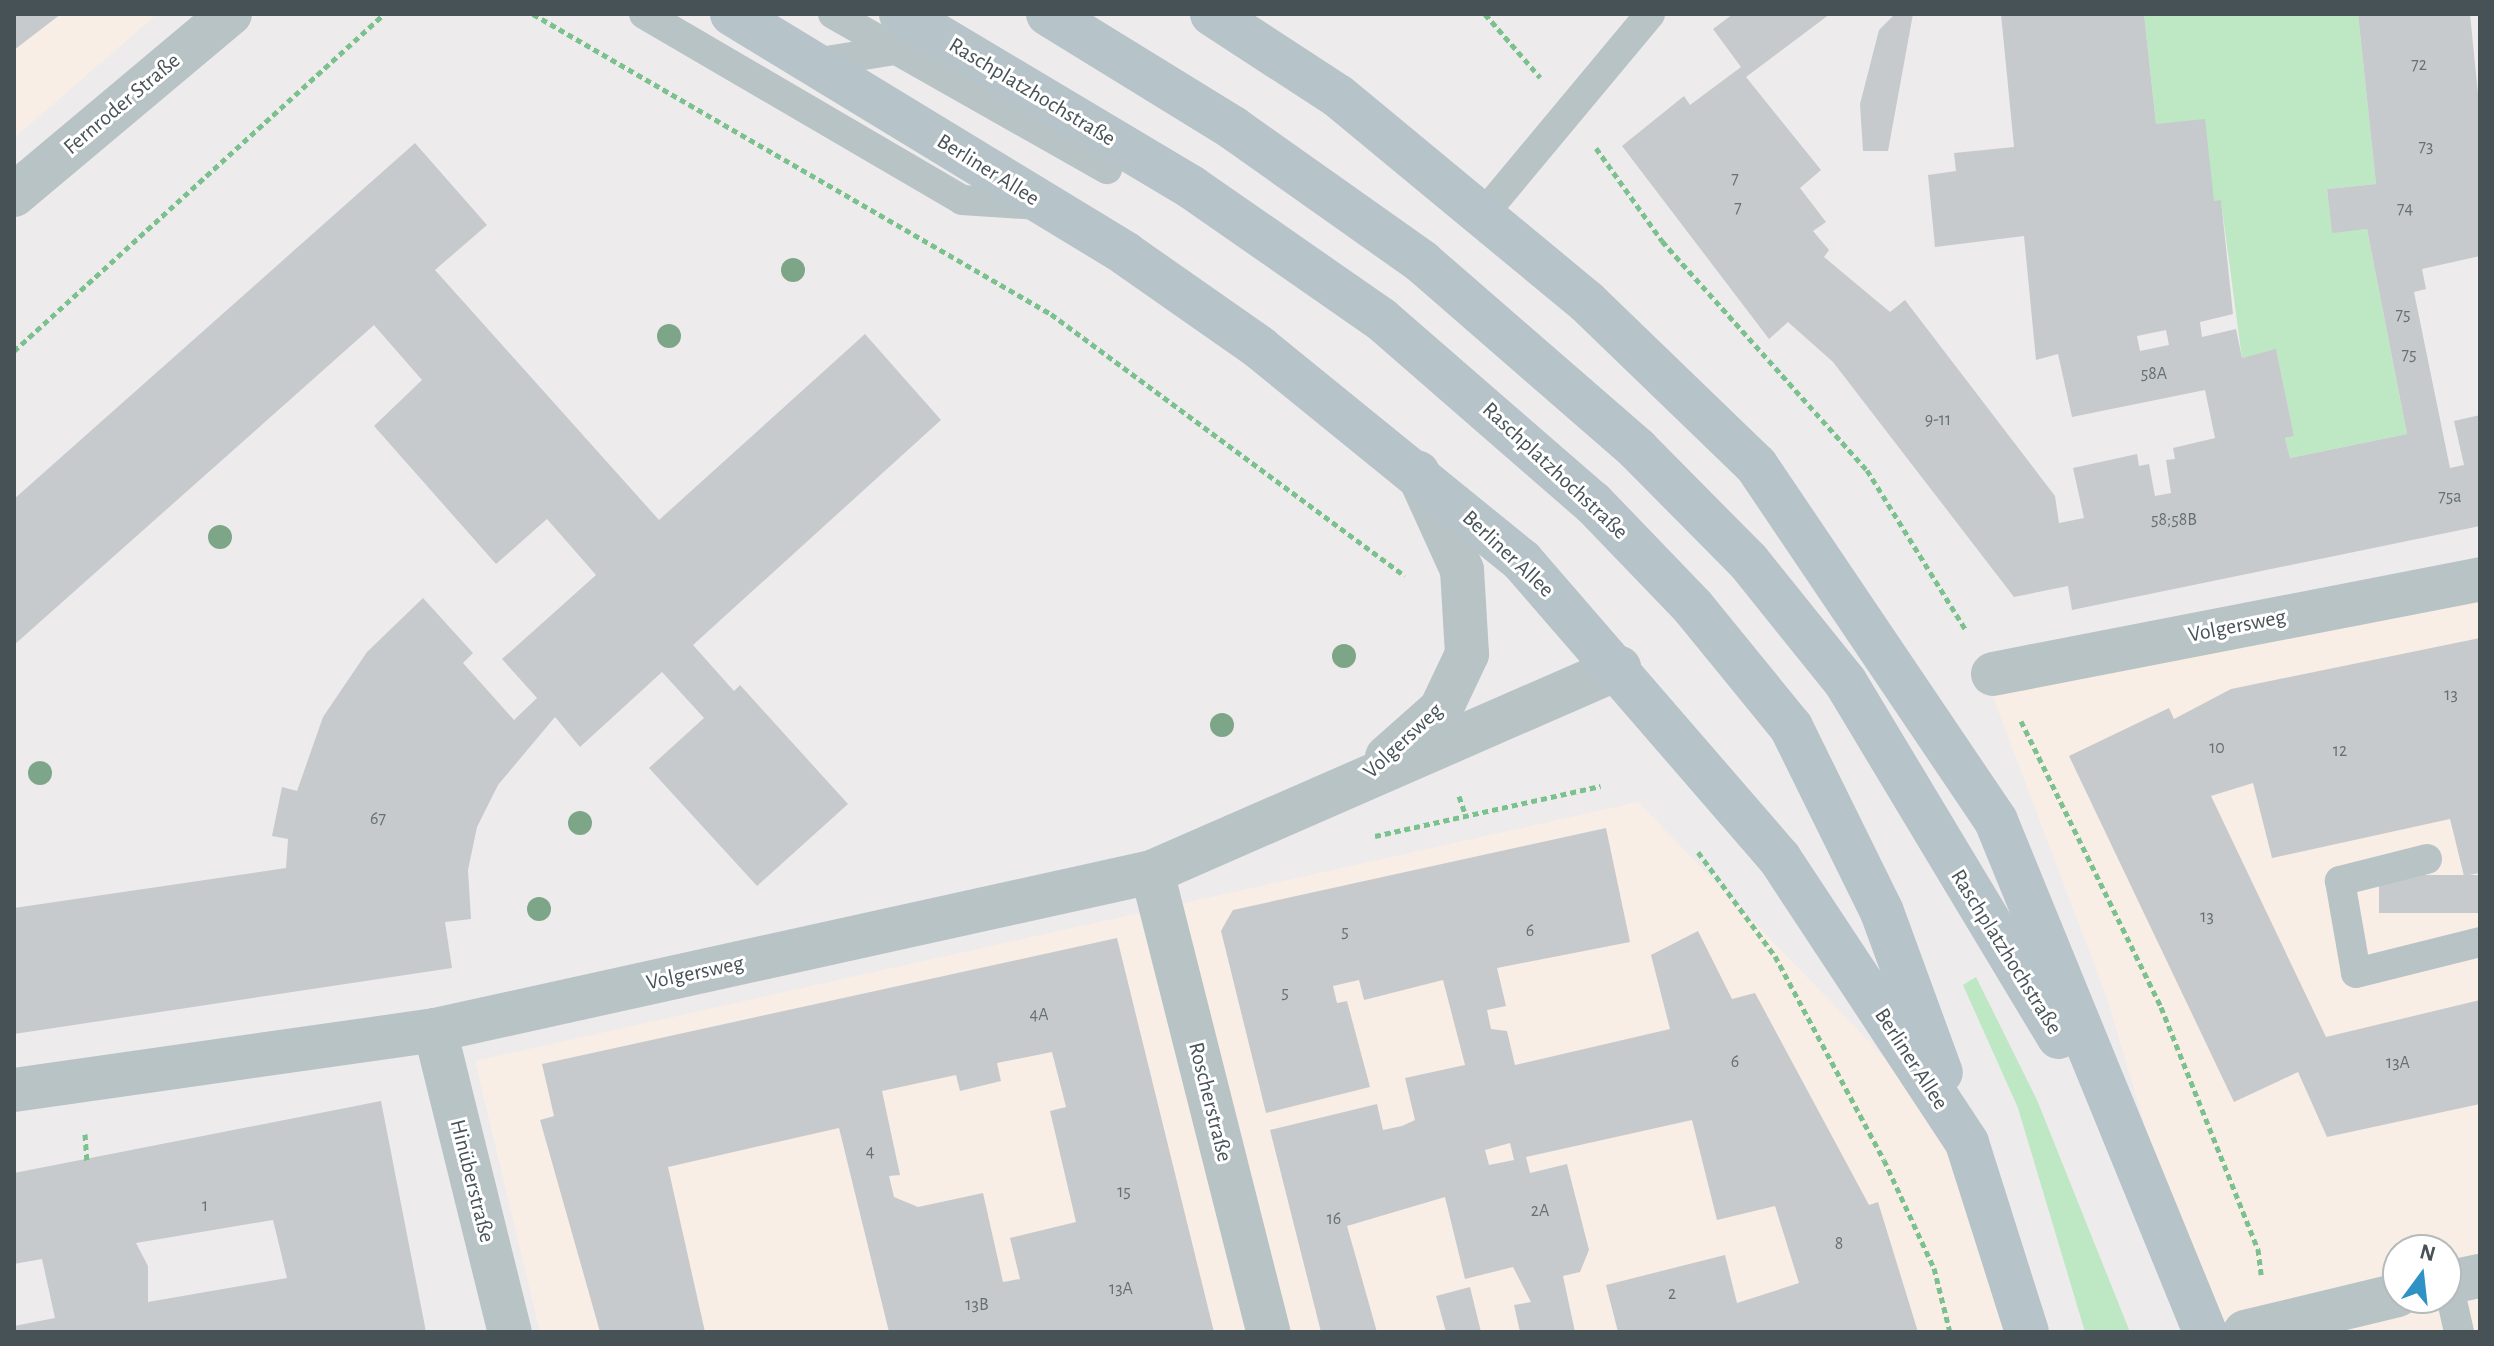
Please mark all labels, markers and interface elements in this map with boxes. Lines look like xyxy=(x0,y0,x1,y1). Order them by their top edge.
street label: Raschplatzhochstraße xyxy=(944,32,1120,152)
street label: Fernroder Straße xyxy=(58,48,186,160)
house number: 72 xyxy=(2411,54,2427,76)
street label: Berliner Allee xyxy=(932,128,1044,212)
house number: 73 xyxy=(2419,136,2433,158)
house number: 7 xyxy=(1731,168,1739,190)
house number: 7 xyxy=(1734,197,1742,219)
house number: 74 xyxy=(2397,198,2413,220)
house number: 75 xyxy=(2395,304,2411,326)
house number: 75 xyxy=(2401,344,2417,366)
house number: 58A xyxy=(2141,363,2167,385)
street label: Raschplatzhochstraße xyxy=(1477,397,1633,545)
house number: 9-11 xyxy=(1925,409,1951,431)
house number: 75a xyxy=(2438,486,2462,508)
street label: Berliner Allee xyxy=(1457,505,1559,603)
house number: 58;58B xyxy=(2151,509,2197,531)
street label: Volgersweg xyxy=(2186,604,2288,648)
house number: 13 xyxy=(2444,684,2458,706)
street label: Volgersweg xyxy=(1358,698,1448,784)
house number: 10 xyxy=(2209,737,2225,759)
house number: 12 xyxy=(2333,740,2347,762)
house number: 67 xyxy=(370,808,386,830)
street label: Raschplatzhochstraße xyxy=(1945,865,2067,1039)
house number: 13 xyxy=(2200,906,2214,928)
house number: 6 xyxy=(1526,920,1534,942)
house number: 5 xyxy=(1341,921,1349,943)
street label: Volgersweg xyxy=(644,950,746,996)
house number: 5 xyxy=(1281,982,1289,1004)
street label: Berliner Allee xyxy=(1868,1003,1954,1115)
house number: 4A xyxy=(1029,1004,1049,1026)
street label: Roscherstraße xyxy=(1182,1040,1238,1164)
house number: 6 xyxy=(1731,1051,1739,1073)
house number: 13A xyxy=(2386,1052,2410,1074)
street label: Hinüberstraße xyxy=(444,1117,500,1245)
house number: 4 xyxy=(866,1141,874,1163)
house number: 15 xyxy=(1117,1181,1131,1203)
house number: 1 xyxy=(202,1195,208,1217)
house number: 2A xyxy=(1531,1200,1549,1222)
house number: 16 xyxy=(1327,1208,1341,1230)
house number: 8 xyxy=(1835,1233,1843,1255)
north arrow xyxy=(2382,1234,2462,1314)
text: N xyxy=(2417,1240,2438,1265)
house number: 13A xyxy=(1109,1278,1133,1300)
house number: 2 xyxy=(1668,1283,1676,1305)
house number: 13B xyxy=(965,1294,989,1316)

